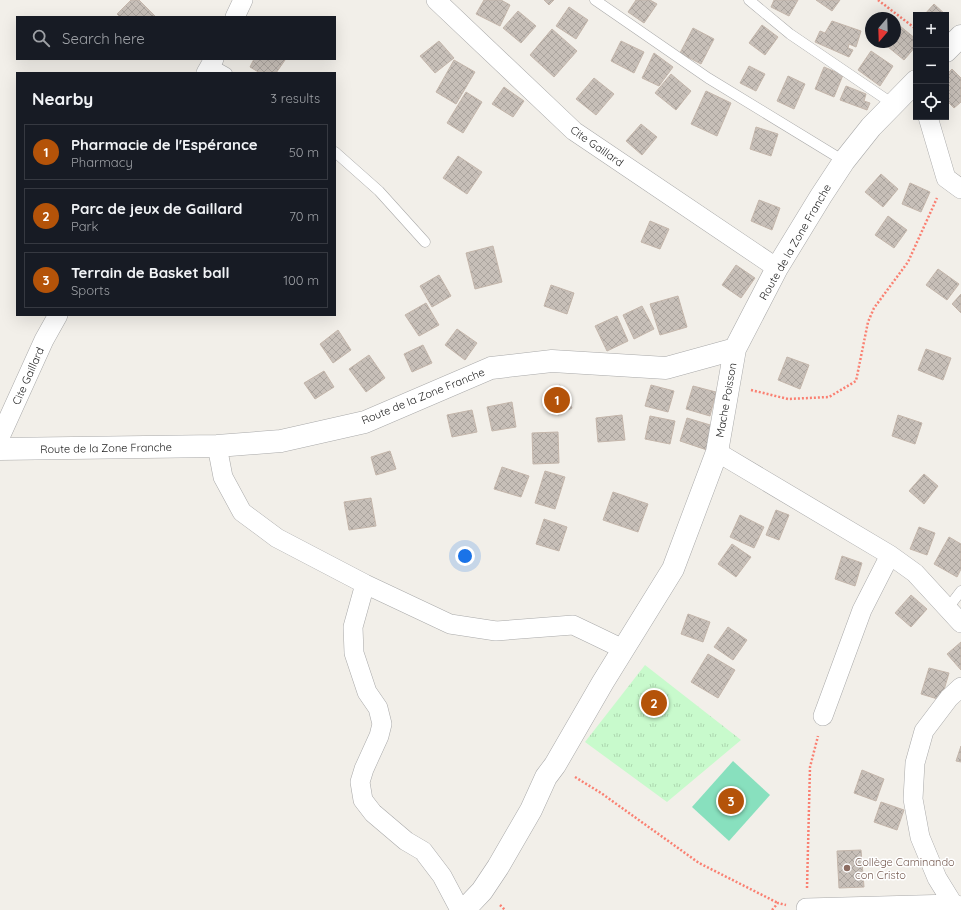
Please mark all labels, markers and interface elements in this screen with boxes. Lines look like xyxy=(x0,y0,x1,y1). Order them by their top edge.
north arrow xyxy=(865,12,901,48)
map controls xyxy=(913,12,949,120)
button: + xyxy=(913,12,949,48)
search box xyxy=(16,16,336,60)
icon: search xyxy=(30,27,52,49)
text: Search here xyxy=(62,29,145,48)
button: − xyxy=(913,48,949,84)
button: locate xyxy=(913,84,949,120)
text: Nearby xyxy=(32,88,93,109)
text: 3 results xyxy=(270,90,320,106)
street label: Cite Gaillard xyxy=(568,123,626,169)
text: Pharmacie de l'Espérance xyxy=(71,135,258,154)
text: 1 xyxy=(43,144,49,160)
text: 50 m xyxy=(289,144,319,160)
text: Pharmacy xyxy=(71,154,133,170)
street label: Route de la Zone Franche xyxy=(756,181,834,303)
text: Parc de jeux de Gaillard xyxy=(71,199,243,218)
text: 2 xyxy=(42,208,50,224)
text: 70 m xyxy=(289,208,319,224)
text: Park xyxy=(71,218,99,234)
text: Terrain de Basket ball xyxy=(71,263,230,282)
text: 3 xyxy=(43,272,49,288)
text: 100 m xyxy=(283,272,319,288)
text: Sports xyxy=(71,282,110,298)
street label: Cite Gaillard xyxy=(9,345,47,407)
street label: Mache Poisson xyxy=(713,362,739,438)
street label: Route de la Zone Franche xyxy=(359,365,487,427)
pin: 1 xyxy=(544,385,570,415)
street label: Route de la Zone Franche xyxy=(40,440,172,456)
your location xyxy=(455,546,475,566)
pin: 2 xyxy=(641,688,667,718)
pin: 3 xyxy=(718,786,744,816)
place label: Collège Caminando con Cristo xyxy=(855,855,955,882)
marker: Collège Caminando con Cristo xyxy=(842,863,852,873)

